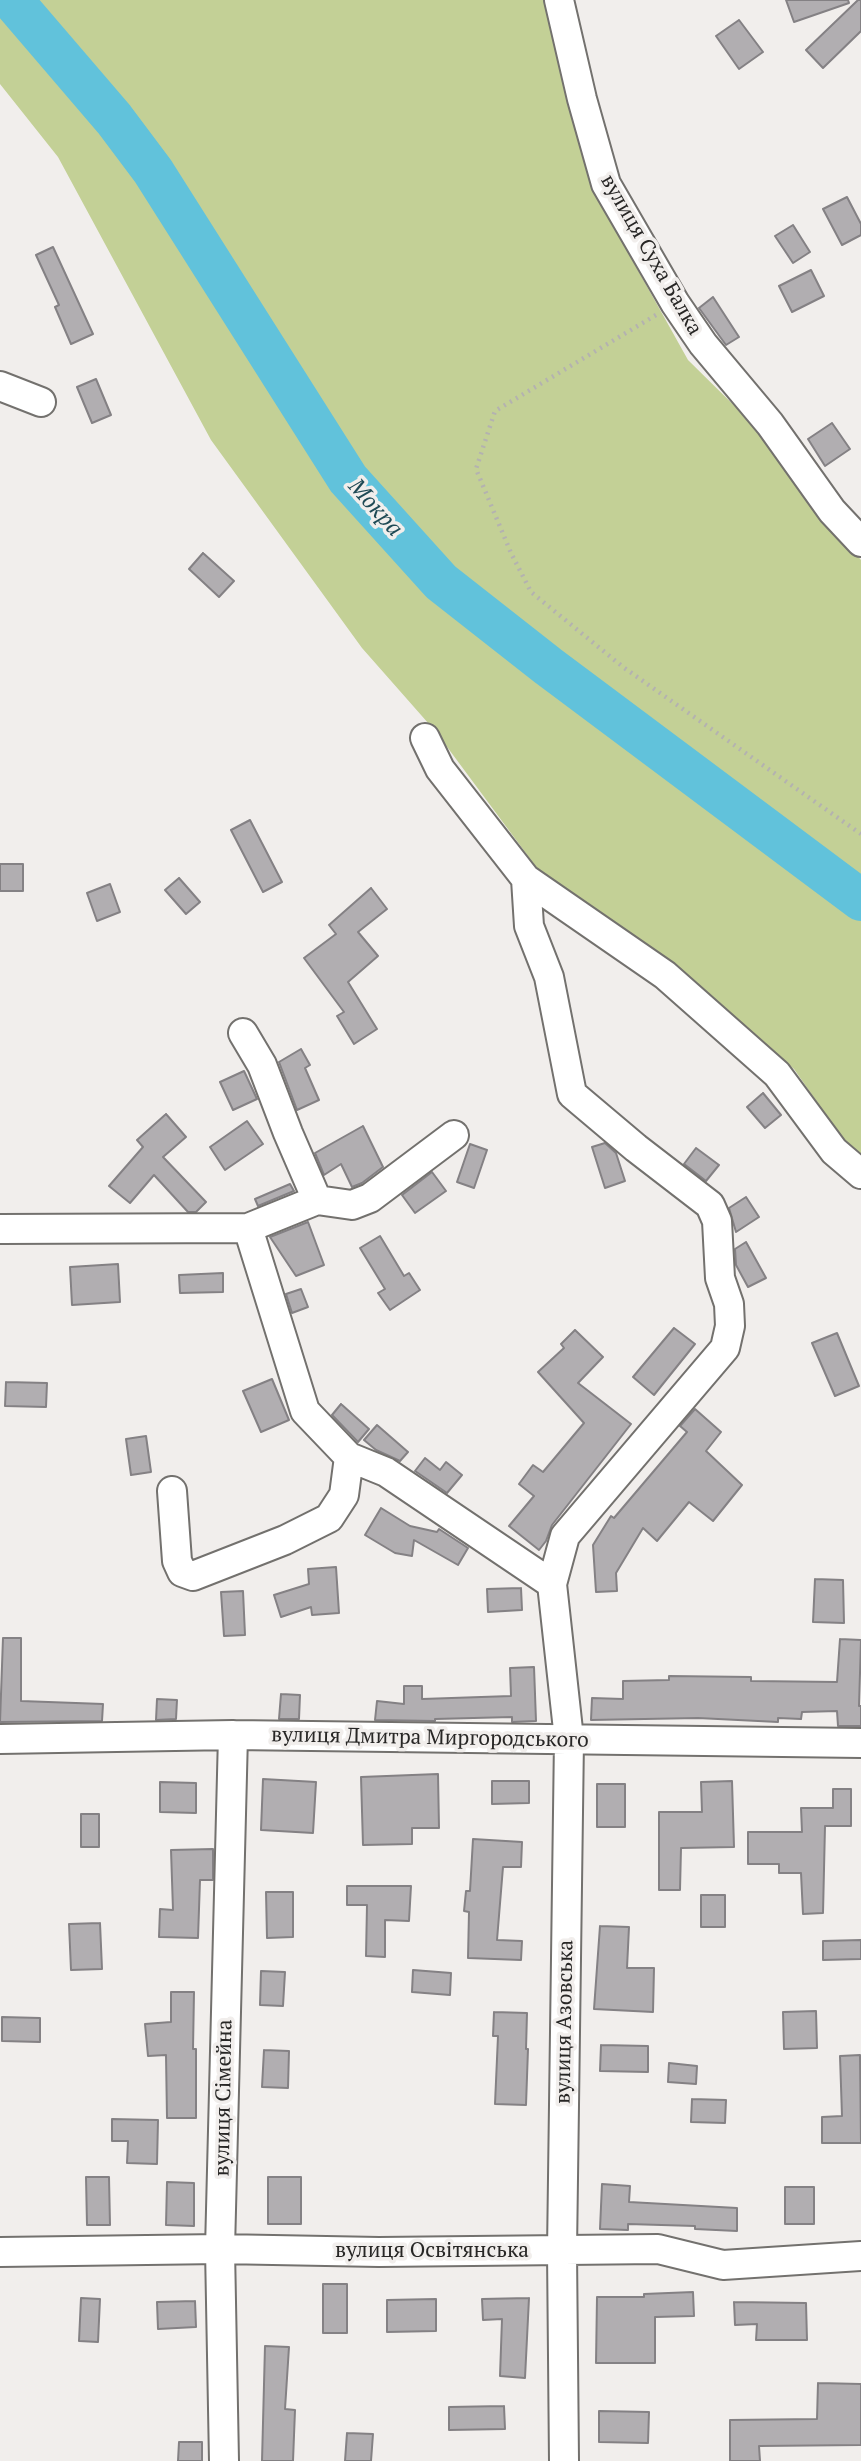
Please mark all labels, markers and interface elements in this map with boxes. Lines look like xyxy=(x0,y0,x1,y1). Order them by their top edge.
street label: вулиця Суха Балка xyxy=(595,170,707,340)
water label: Мокра xyxy=(342,474,408,542)
street label: вулиця Дмитра Миргородського xyxy=(271,1723,589,1753)
street label: вулиця Азовська xyxy=(551,1940,579,2104)
street label: вулиця Сімейна xyxy=(210,2019,238,2177)
street label: вулиця Освітянська xyxy=(335,2238,529,2264)

